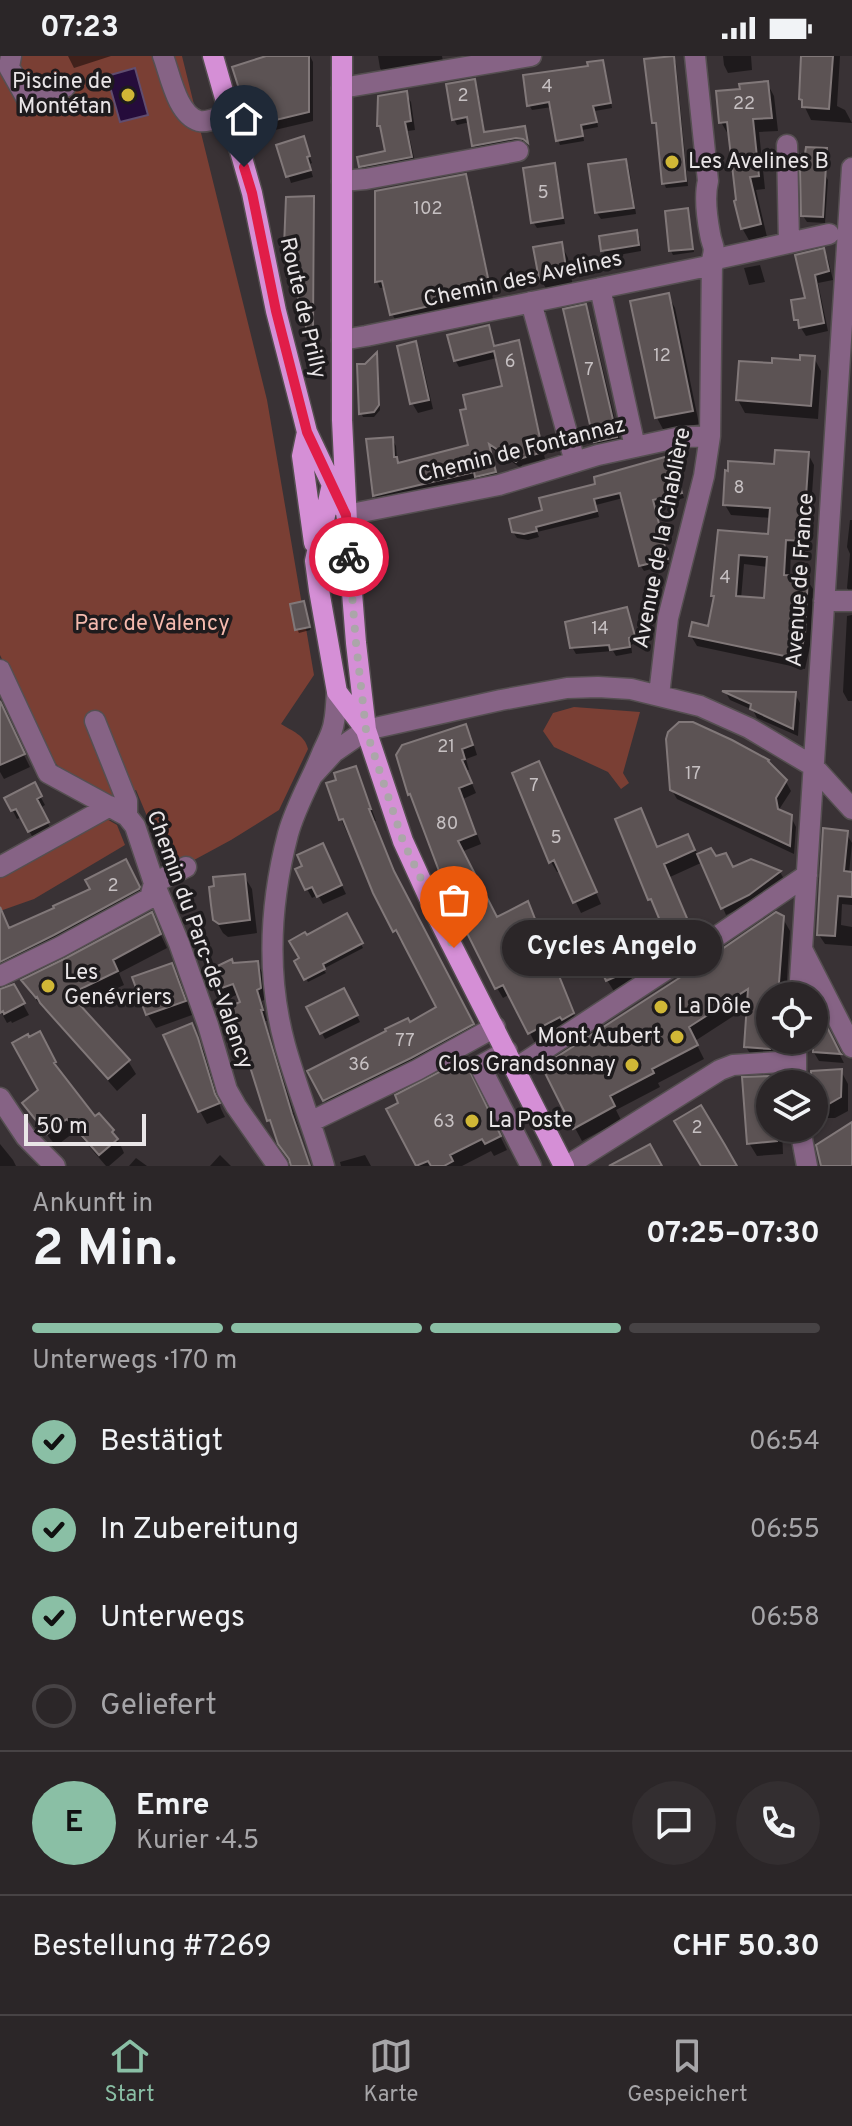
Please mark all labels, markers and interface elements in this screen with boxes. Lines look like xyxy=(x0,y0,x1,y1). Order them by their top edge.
text: 07:23 xyxy=(40,10,119,47)
place label: Piscine de Montétan xyxy=(12,69,112,121)
house number: 4 xyxy=(541,76,553,99)
pin xyxy=(210,85,278,167)
house number: 2 xyxy=(457,85,469,108)
marker: Piscine de Montétan xyxy=(119,86,137,104)
house number: 22 xyxy=(733,93,755,116)
icon: home xyxy=(222,97,266,141)
place label: Les Avelines B xyxy=(688,149,829,176)
marker: Les Avelines B xyxy=(663,153,681,171)
house number: 5 xyxy=(537,182,549,205)
house number: 102 xyxy=(413,198,443,221)
street label: Route de Prilly xyxy=(273,235,331,381)
street label: Chemin des Avelines xyxy=(421,246,625,314)
house number: 12 xyxy=(653,345,671,368)
house number: 6 xyxy=(505,351,515,374)
house number: 7 xyxy=(584,359,594,382)
street label: Chemin de Fontannaz xyxy=(415,412,629,490)
street label: Avenue de la Chablière xyxy=(628,425,698,651)
house number: 8 xyxy=(734,477,745,500)
street label: Avenue de France xyxy=(781,492,821,668)
courier xyxy=(309,517,389,597)
icon: bike xyxy=(327,535,371,579)
house number: 4 xyxy=(719,567,731,590)
park label: Parc de Valency xyxy=(74,611,230,638)
house number: 14 xyxy=(591,618,609,641)
house number: 21 xyxy=(437,736,455,759)
house number: 17 xyxy=(685,763,701,786)
house number: 7 xyxy=(529,775,539,798)
street label: Chemin du Parc-de-Valency xyxy=(140,807,258,1073)
house number: 80 xyxy=(436,813,458,836)
house number: 5 xyxy=(550,827,562,850)
pin xyxy=(420,866,488,948)
house number: 2 xyxy=(107,875,119,898)
icon: bag xyxy=(432,878,476,922)
callout: Cycles Angelo xyxy=(502,920,722,976)
text: Cycles Angelo xyxy=(527,931,697,964)
place label: Les Genévriers xyxy=(64,960,172,1012)
marker: Les Genévriers xyxy=(39,977,57,995)
map controls xyxy=(756,982,828,1142)
button: locate xyxy=(756,982,828,1054)
place label: La Dôle xyxy=(677,994,751,1021)
marker: La Dôle xyxy=(652,998,670,1016)
place label: Mont Aubert xyxy=(537,1024,661,1051)
marker: Mont Aubert xyxy=(668,1028,686,1046)
house number: 77 xyxy=(395,1030,415,1053)
place label: Clos Grandsonnay xyxy=(438,1052,616,1079)
house number: 36 xyxy=(348,1054,370,1077)
marker: Clos Grandsonnay xyxy=(623,1056,641,1074)
button: layers xyxy=(756,1070,828,1142)
place label: La Poste xyxy=(488,1108,573,1135)
scale bar xyxy=(24,1110,146,1146)
house number: 63 xyxy=(433,1111,455,1134)
marker: La Poste xyxy=(463,1112,481,1130)
text: 50 m xyxy=(36,1114,88,1141)
house number: 2 xyxy=(691,1117,703,1140)
text: Ankunft in xyxy=(32,1188,153,1221)
text: 07:25–07:30 xyxy=(646,1216,820,1253)
text: 2 Min. xyxy=(32,1218,177,1284)
text: Unterwegs · 170 m xyxy=(32,1345,237,1378)
icon: check xyxy=(32,1420,76,1464)
text: Bestätigt xyxy=(100,1424,223,1461)
text: 06:54 xyxy=(749,1426,820,1459)
icon: check xyxy=(32,1508,76,1552)
text: In Zubereitung xyxy=(100,1512,299,1549)
text: 06:55 xyxy=(750,1514,820,1547)
icon: check xyxy=(32,1596,76,1640)
text: Unterwegs xyxy=(100,1600,245,1637)
text: 06:58 xyxy=(750,1602,820,1635)
text: Geliefert xyxy=(100,1688,217,1725)
button: chat xyxy=(632,1781,716,1865)
button: phone xyxy=(736,1781,820,1865)
text: Emre xyxy=(136,1788,209,1825)
text: E xyxy=(65,1805,83,1842)
text: Kurier · 4.5 xyxy=(136,1825,259,1858)
text: Bestellung #7269 xyxy=(32,1929,272,1966)
text: CHF 50.30 xyxy=(672,1929,820,1966)
tab: Start xyxy=(104,2034,155,2109)
tab: Karte xyxy=(363,2034,418,2109)
tab: Gespeichert xyxy=(627,2034,748,2109)

